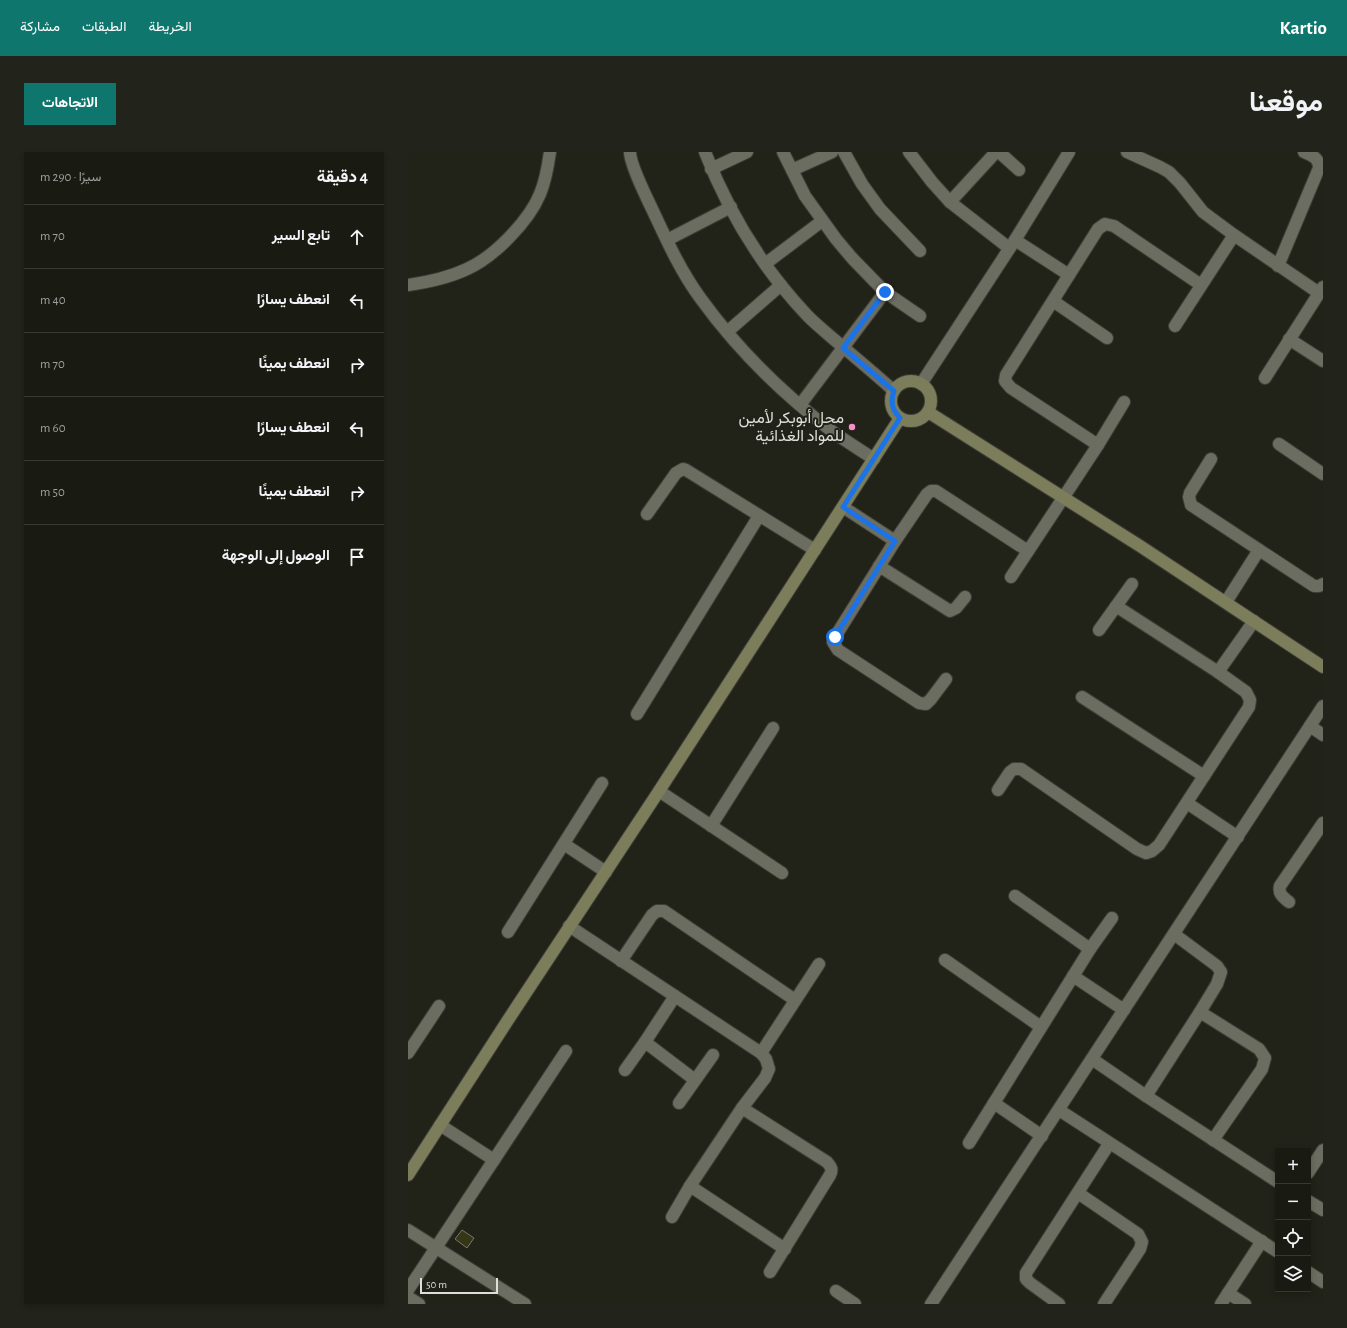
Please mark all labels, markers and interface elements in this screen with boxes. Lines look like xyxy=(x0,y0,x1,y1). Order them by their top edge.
text: Kartio xyxy=(1280,19,1327,38)
text: مشاركة xyxy=(20,20,60,34)
text: الطبقات xyxy=(82,20,126,34)
text: الخريطة xyxy=(148,20,192,34)
button: الاتجاهات xyxy=(24,83,116,125)
text: موقعنا xyxy=(1249,89,1323,117)
text: 4 دقيقة xyxy=(317,168,368,185)
text: سيرًا · 290 m xyxy=(40,171,101,184)
icon: ahead xyxy=(346,226,368,248)
text: تابع السير xyxy=(272,228,330,243)
text: 70 m xyxy=(40,230,65,243)
route end xyxy=(876,283,894,301)
icon: left xyxy=(346,290,368,312)
text: انعطف يسارًا xyxy=(257,292,330,307)
text: 40 m xyxy=(40,294,66,307)
icon: right xyxy=(346,354,368,376)
text: انعطف يمينًا xyxy=(259,356,330,371)
text: 70 m xyxy=(40,358,65,371)
place label: محل أبوبكر لأمين للمواد الغذائية xyxy=(738,409,844,446)
icon: left xyxy=(346,418,368,440)
text: انعطف يسارًا xyxy=(257,420,330,435)
text: 60 m xyxy=(40,422,66,435)
marker: محل أبوبكر لأمين للمواد الغذائية xyxy=(847,422,857,432)
icon: right xyxy=(346,482,368,504)
text: انعطف يمينًا xyxy=(259,484,330,499)
text: 50 m xyxy=(40,486,65,499)
icon: arrive xyxy=(346,546,368,568)
text: الوصول إلى الوجهة xyxy=(222,548,330,563)
route start xyxy=(826,628,844,646)
map controls xyxy=(1275,1148,1311,1292)
button: + xyxy=(1275,1148,1311,1184)
button: − xyxy=(1275,1184,1311,1220)
button: locate xyxy=(1275,1220,1311,1256)
button: layers xyxy=(1275,1256,1311,1292)
scale bar xyxy=(420,1276,498,1295)
text: 50 m xyxy=(426,1279,447,1290)

